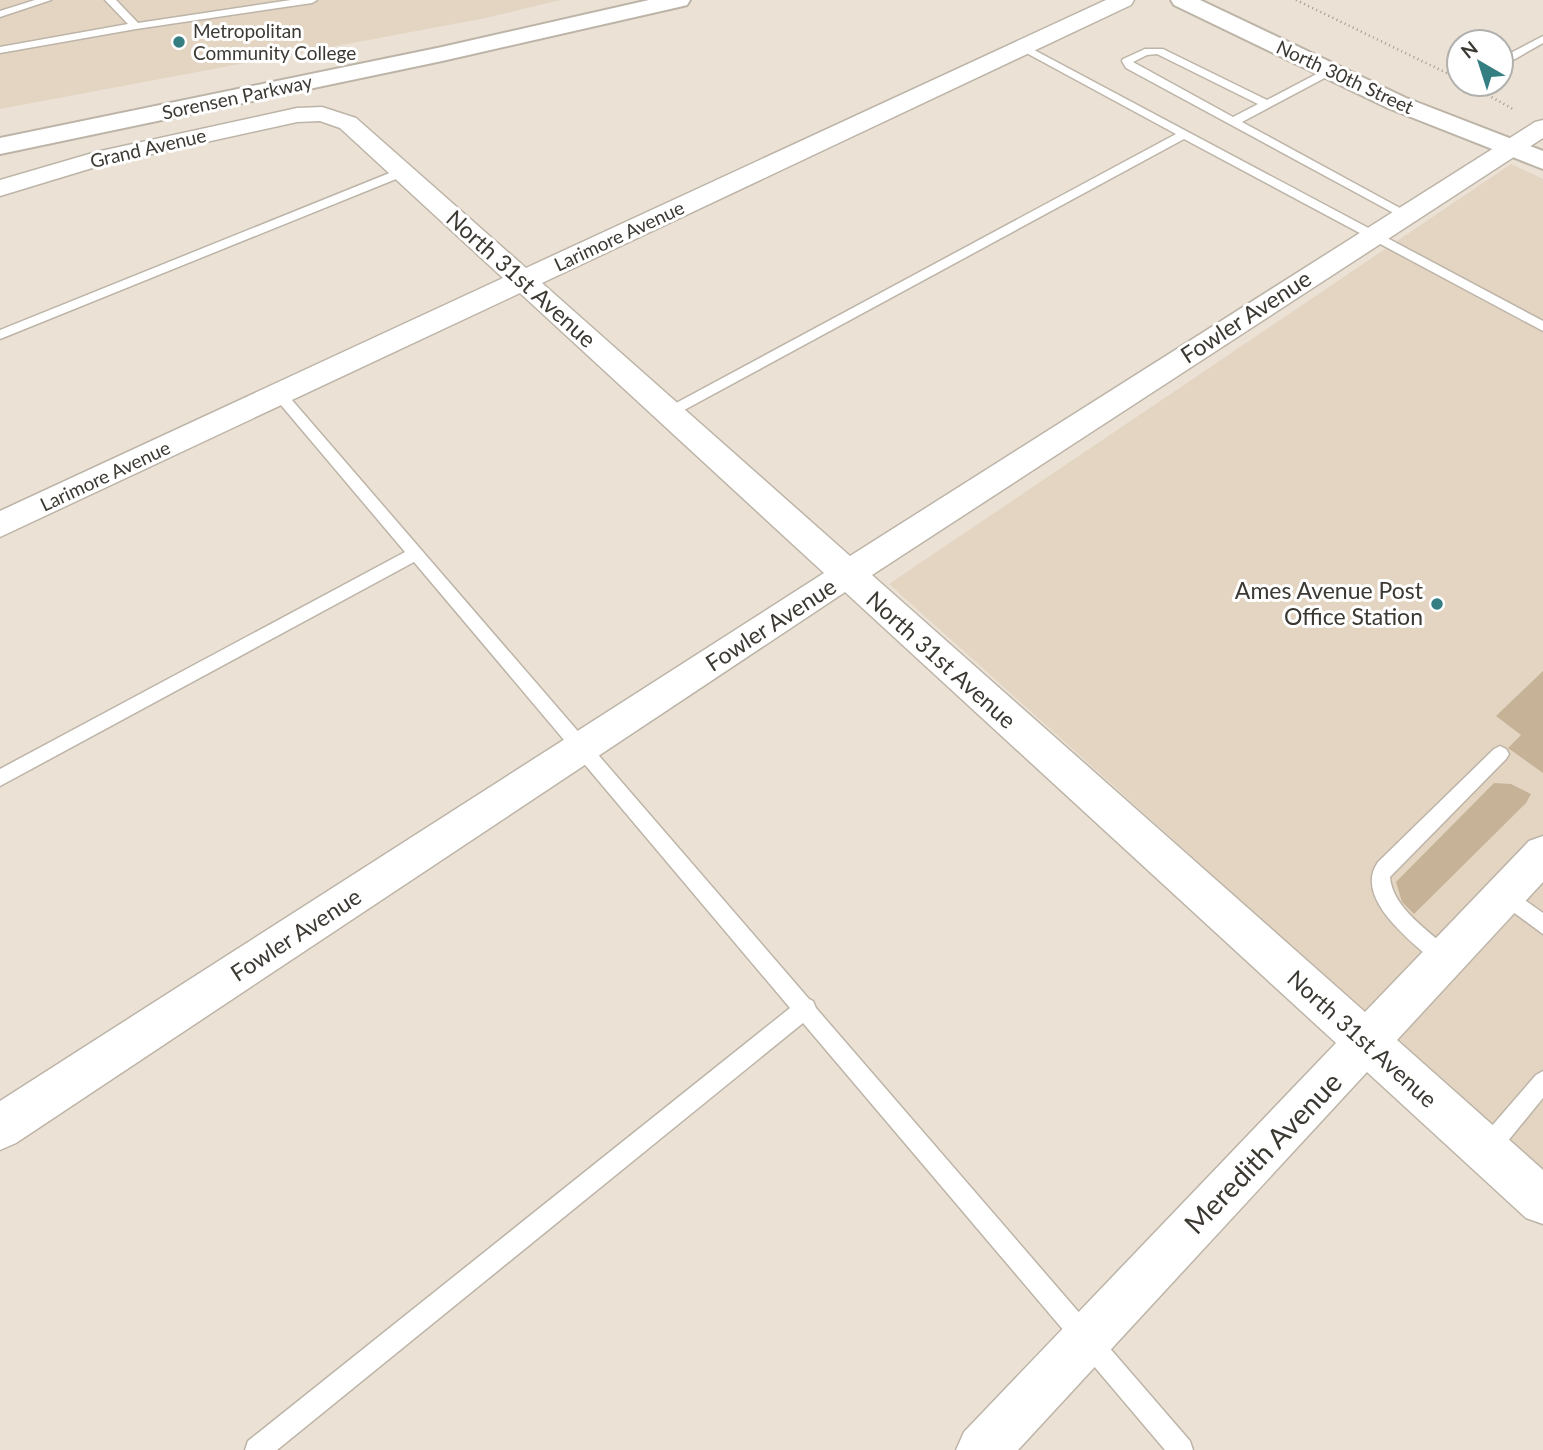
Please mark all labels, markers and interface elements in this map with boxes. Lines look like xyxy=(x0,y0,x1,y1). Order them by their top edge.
place label: Metropolitan Community College xyxy=(193,19,356,64)
north arrow xyxy=(1445,28,1515,98)
marker: Metropolitan Community College xyxy=(171,34,187,50)
street label: North 30th Street xyxy=(1273,35,1418,118)
text: N xyxy=(1456,36,1482,63)
street label: Sorensen Parkway xyxy=(160,69,314,124)
street label: Grand Avenue xyxy=(88,123,208,172)
street label: Larimore Avenue xyxy=(550,195,687,276)
street label: North 31st Avenue xyxy=(441,204,602,353)
street label: Fowler Avenue xyxy=(1175,264,1316,369)
street label: Larimore Avenue xyxy=(36,435,173,516)
street label: Fowler Avenue xyxy=(700,572,841,677)
place label: Ames Avenue Post Office Station xyxy=(1235,576,1424,630)
street label: North 31st Avenue xyxy=(861,585,1022,734)
marker: Ames Avenue Post Office Station xyxy=(1429,596,1445,612)
street label: Fowler Avenue xyxy=(225,882,366,987)
street label: North 31st Avenue xyxy=(1282,964,1443,1113)
street label: Meredith Avenue xyxy=(1177,1064,1348,1240)

